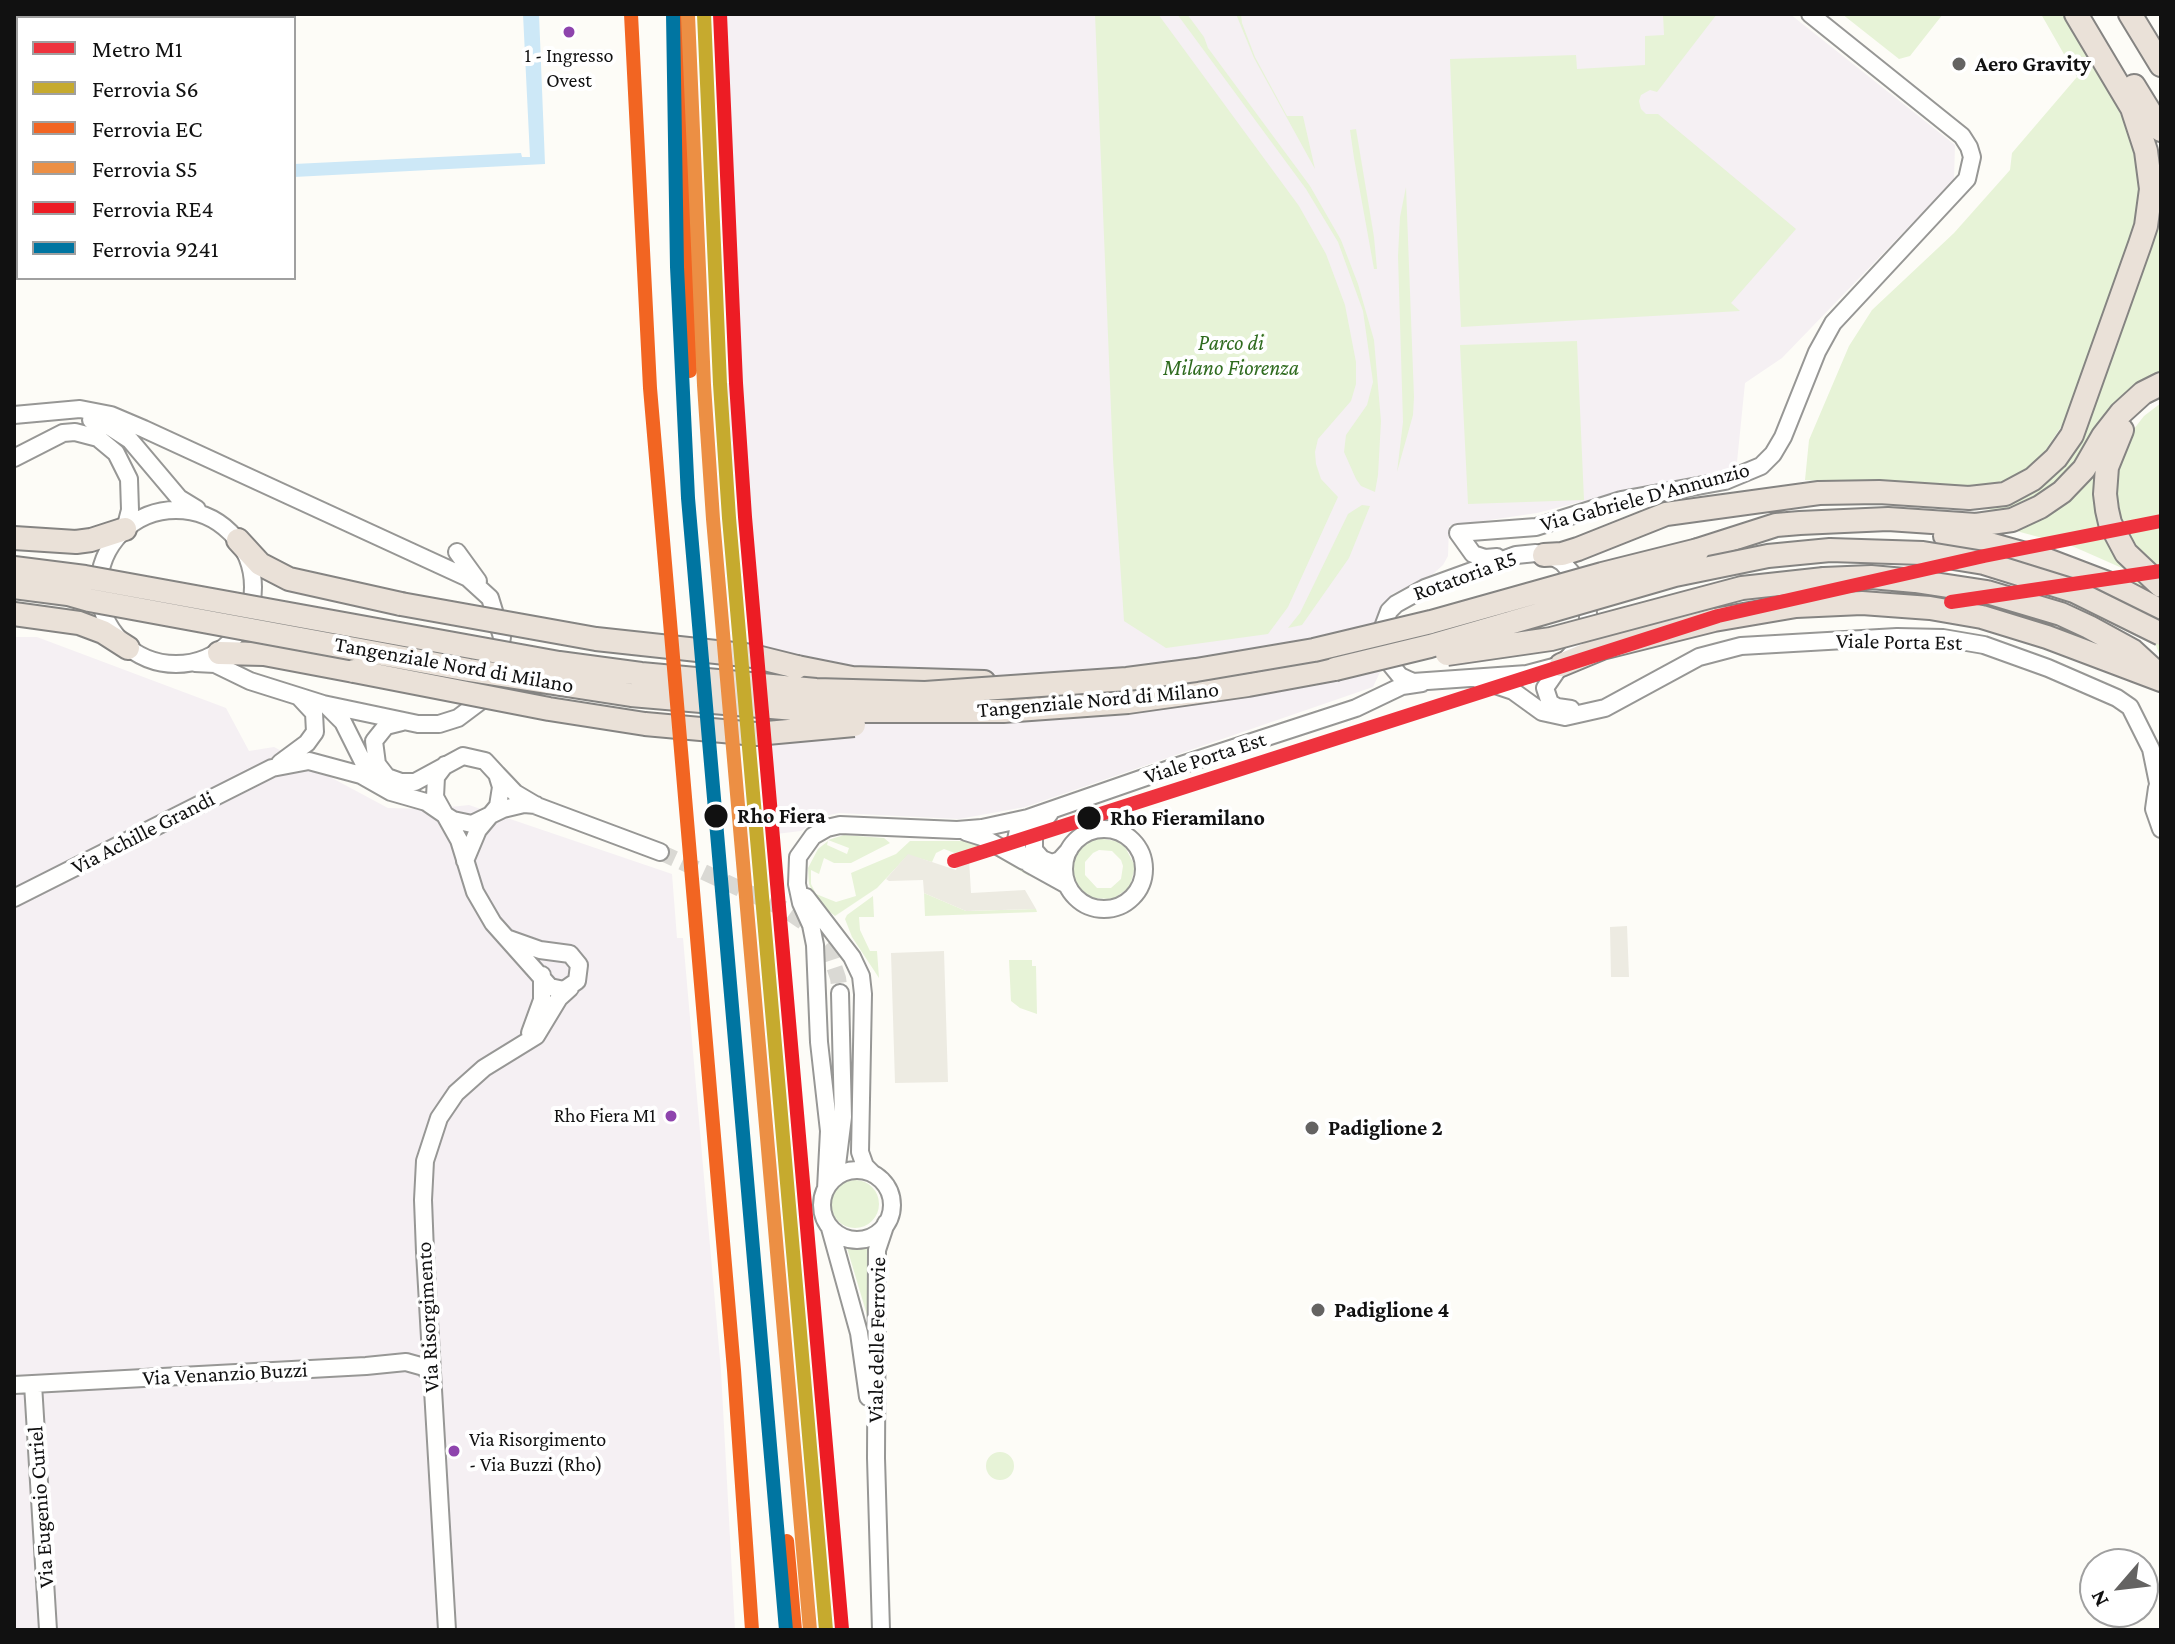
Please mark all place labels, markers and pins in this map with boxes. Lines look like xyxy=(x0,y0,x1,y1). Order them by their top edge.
marker: 1 - Ingresso Ovest xyxy=(561,24,577,40)
place label: 1 - Ingresso Ovest xyxy=(525,44,613,91)
place label: Aero Gravity xyxy=(1975,51,2091,77)
marker: Aero Gravity xyxy=(1950,55,1968,73)
marker: Rho Fiera xyxy=(702,802,730,830)
place label: Rho Fiera xyxy=(737,803,826,829)
marker: Rho Fieramilano xyxy=(1075,804,1103,832)
place label: Rho Fieramilano xyxy=(1110,805,1265,831)
place label: Rho Fiera M1 xyxy=(554,1104,656,1128)
marker: Rho Fiera M1 xyxy=(663,1108,679,1124)
place label: Padiglione 2 xyxy=(1328,1115,1443,1141)
marker: Padiglione 2 xyxy=(1303,1119,1321,1137)
place label: Padiglione 4 xyxy=(1334,1297,1449,1323)
marker: Padiglione 4 xyxy=(1309,1301,1327,1319)
place label: Via Risorgimento - Via Buzzi (Rho) xyxy=(469,1428,606,1475)
marker: Via Risorgimento - Via Buzzi (Rho) xyxy=(446,1443,462,1459)

